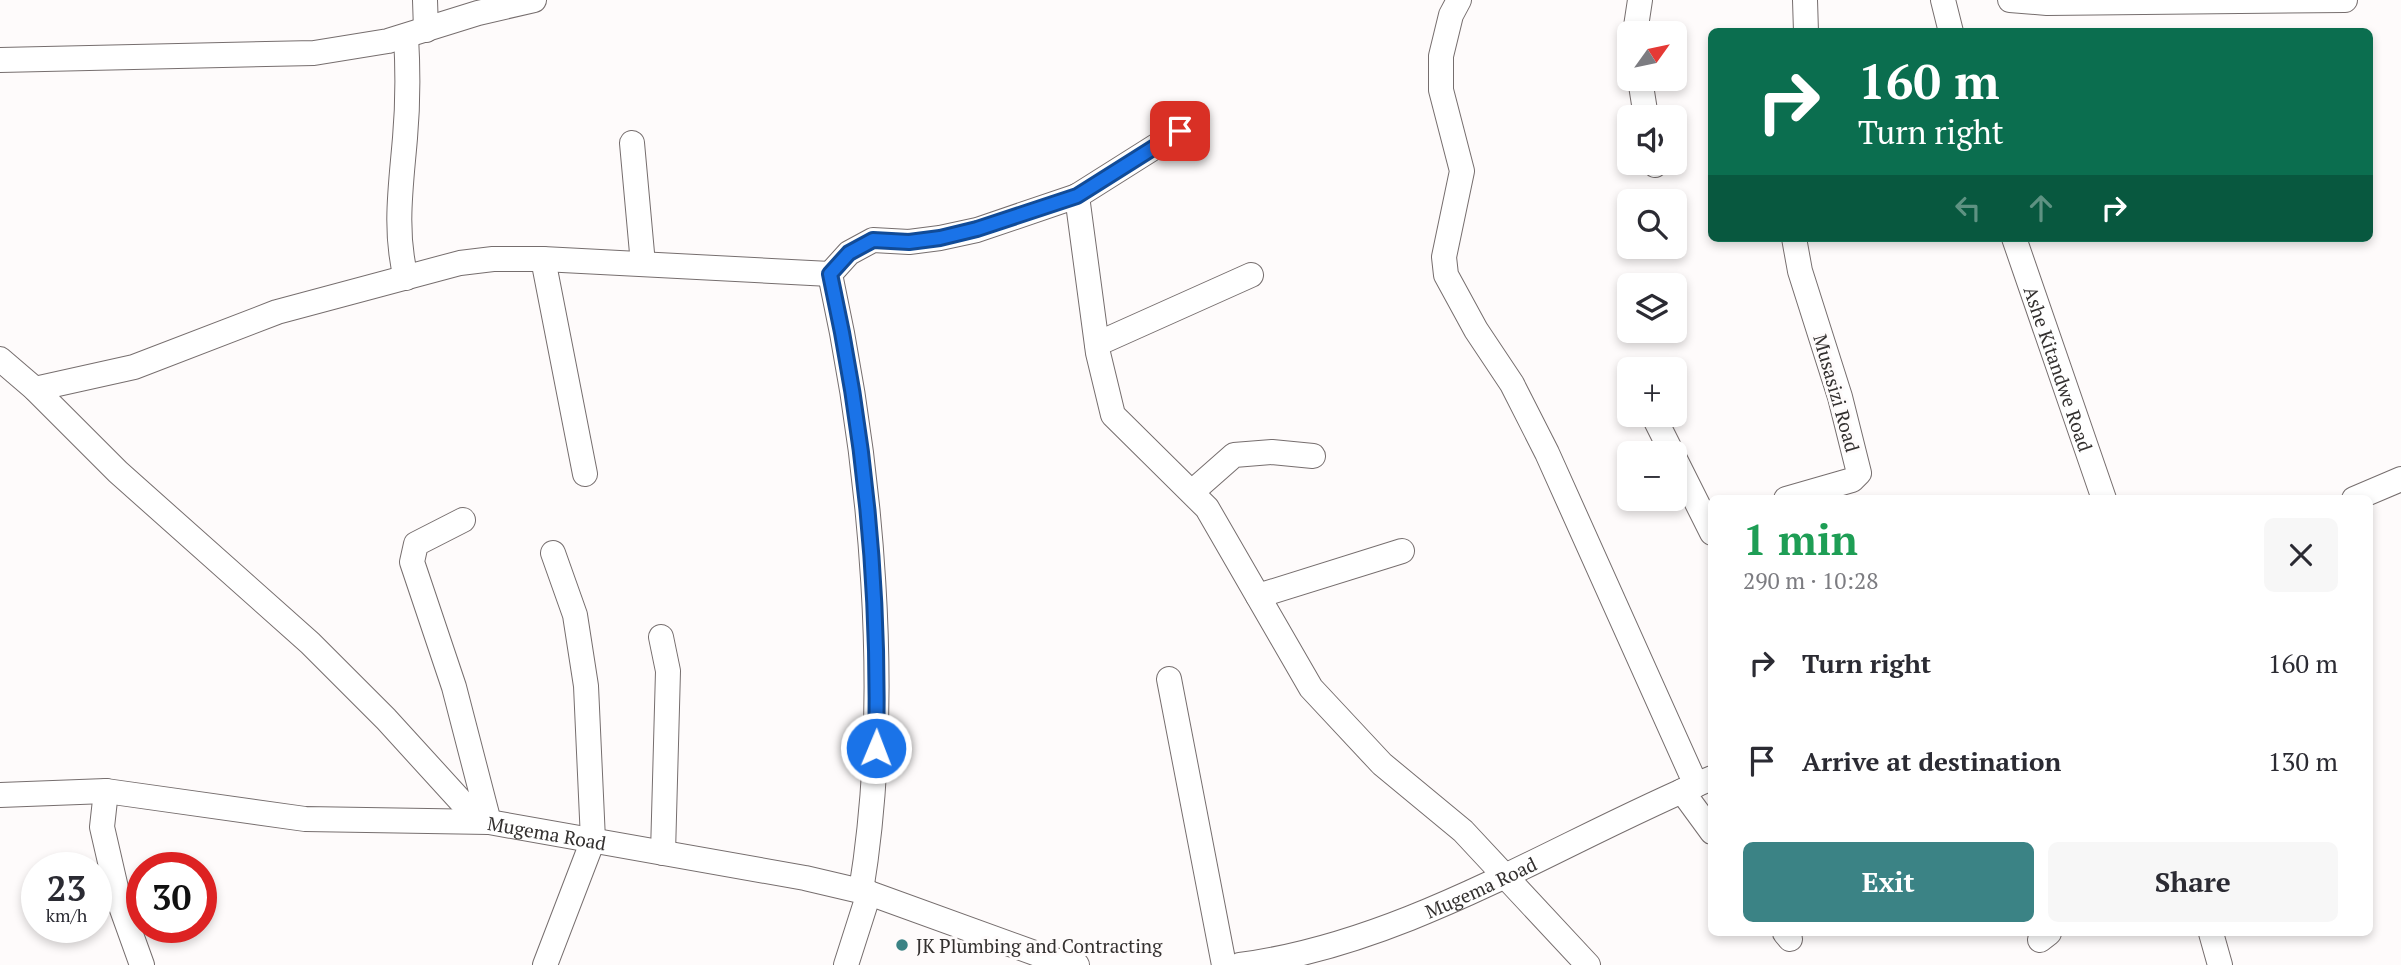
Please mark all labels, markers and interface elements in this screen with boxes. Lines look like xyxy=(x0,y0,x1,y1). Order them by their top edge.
north arrow xyxy=(1617,21,1687,91)
map controls xyxy=(1617,21,1687,511)
text: 160 m xyxy=(1858,48,2000,113)
icon: right xyxy=(1743,56,1834,147)
pin xyxy=(1150,101,1210,161)
button: sound xyxy=(1617,105,1687,175)
text: Turn right xyxy=(1858,111,2004,153)
icon: arrive xyxy=(1161,112,1199,150)
button: search xyxy=(1617,189,1687,259)
icon: left xyxy=(1949,189,1987,227)
icon: ahead xyxy=(2022,189,2060,227)
icon: right xyxy=(2095,189,2133,227)
button: layers xyxy=(1617,273,1687,343)
street label: Ashe Kitandwe Road xyxy=(2019,282,2099,455)
street label: Musasizi Road xyxy=(1808,331,1866,455)
button: + xyxy=(1617,357,1687,427)
button: − xyxy=(1617,441,1687,511)
text: 1 min xyxy=(1743,511,1858,567)
button: close xyxy=(2264,518,2338,592)
text: 290 m · 10:28 xyxy=(1743,565,1878,596)
icon: right xyxy=(1743,644,1781,682)
text: Turn right xyxy=(1802,646,1931,680)
text: 160 m xyxy=(2268,646,2338,680)
position arrow xyxy=(839,711,913,785)
icon: arrive xyxy=(1743,742,1781,780)
text: Arrive at destination xyxy=(1802,744,2061,778)
text: 130 m xyxy=(2268,744,2338,778)
street label: Mugema Road xyxy=(486,810,609,855)
button: Exit xyxy=(1743,842,2034,922)
button: Share xyxy=(2048,842,2338,922)
street label: Mugema Road xyxy=(1421,850,1541,923)
speed limit sign: 30 xyxy=(126,852,217,943)
text: 23 xyxy=(47,865,86,911)
text: km/h xyxy=(46,903,87,927)
place label: JK Plumbing and Contracting xyxy=(916,933,1163,958)
marker: JK Plumbing and Contracting xyxy=(894,937,910,953)

